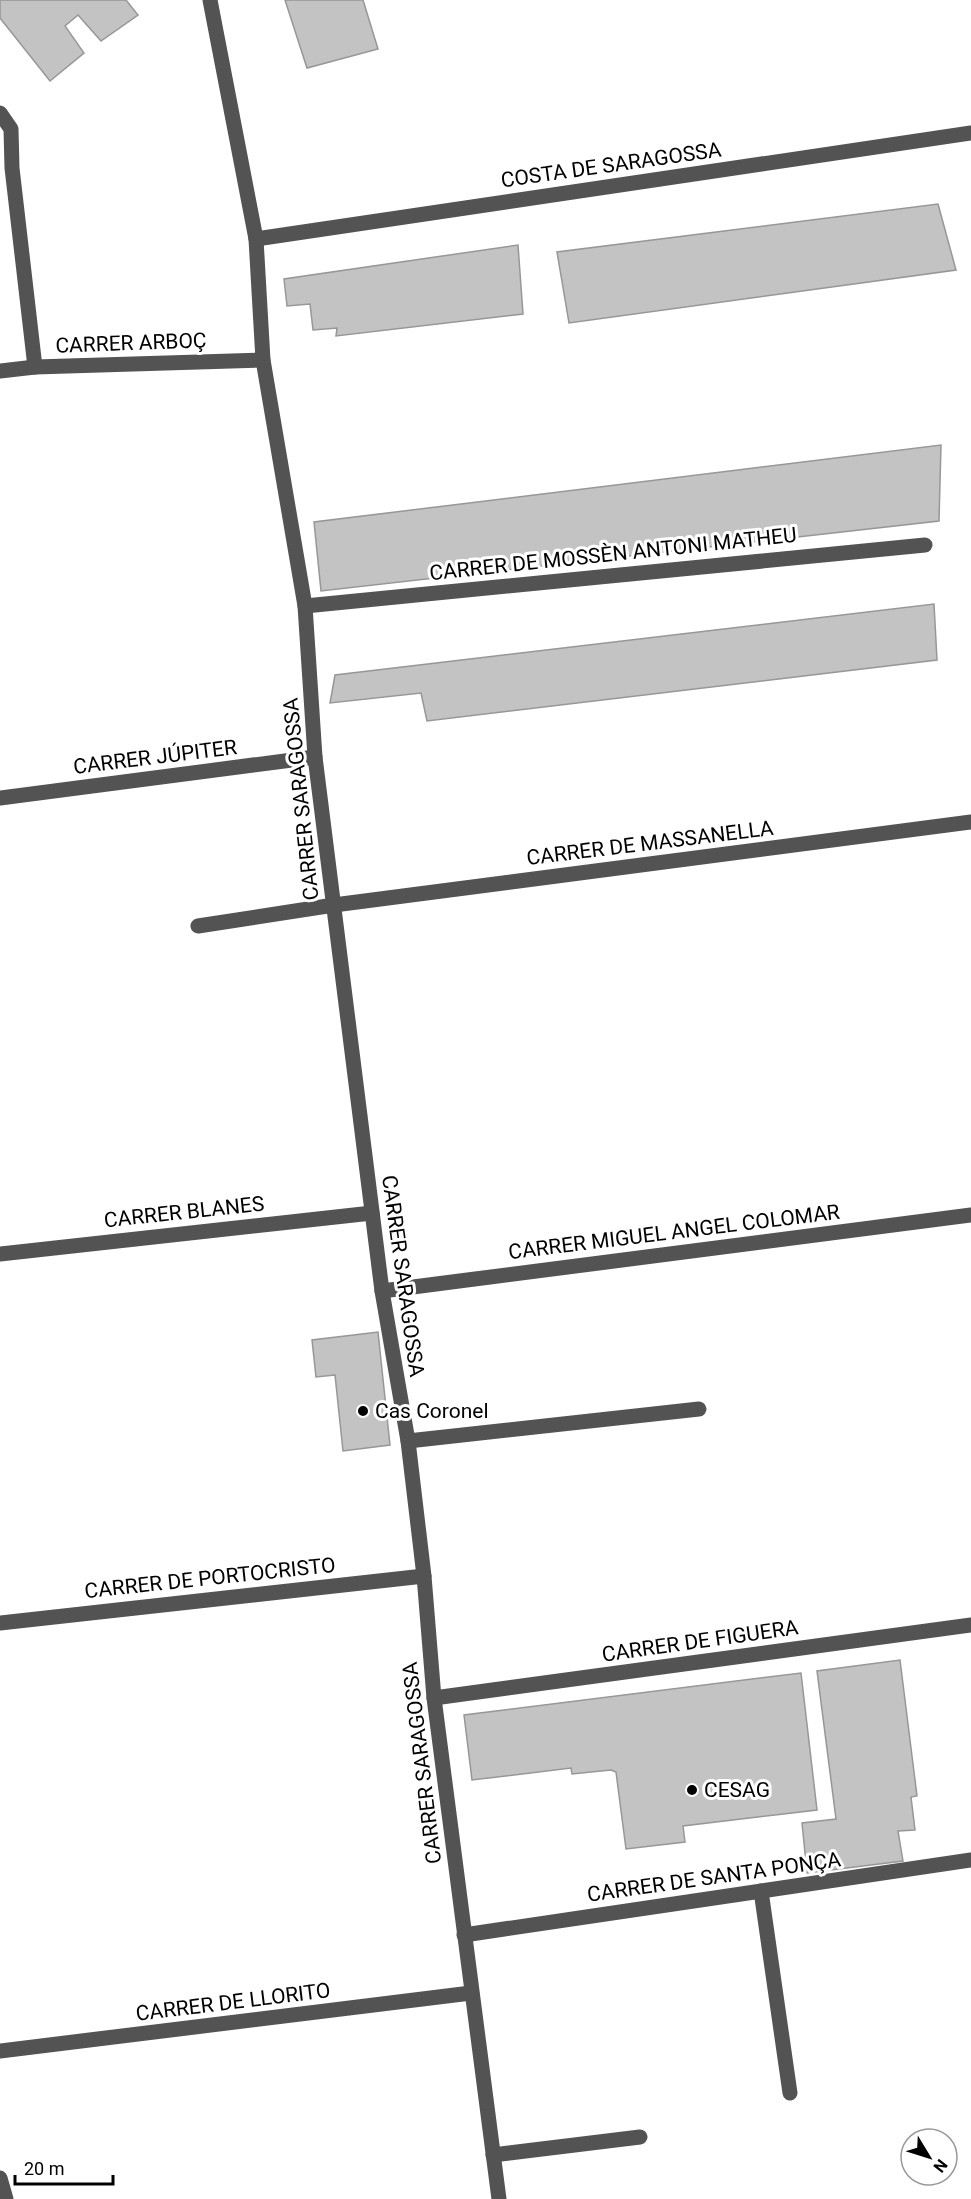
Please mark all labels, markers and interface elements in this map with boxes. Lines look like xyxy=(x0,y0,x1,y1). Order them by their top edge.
street label: COSTA DE SARAGOSSA xyxy=(499,138,723,192)
street label: CARRER ARBOÇ xyxy=(55,328,207,358)
street label: CARRER DE MOSSÈN ANTONI MATHEU xyxy=(428,523,798,585)
street label: CARRER SARAGOSSA xyxy=(278,696,324,901)
street label: CARRER JÚPITER xyxy=(72,735,238,779)
street label: CARRER DE MASSANELLA xyxy=(525,816,775,870)
street label: CARRER SARAGOSSA xyxy=(377,1174,429,1379)
street label: CARRER BLANES xyxy=(103,1192,265,1232)
street label: CARRER MIGUEL ANGEL COLOMAR xyxy=(507,1200,841,1264)
place label: Cas Coronel xyxy=(375,1399,489,1423)
marker: Cas Coronel xyxy=(356,1404,370,1418)
street label: CARRER DE PORTOCRISTO xyxy=(83,1553,337,1603)
street label: CARRER DE FIGUERA xyxy=(600,1615,800,1667)
street label: CARRER SARAGOSSA xyxy=(398,1660,446,1865)
place label: CESAG xyxy=(704,1778,770,1802)
marker: CESAG xyxy=(685,1783,699,1797)
street label: CARRER DE SANTA PONÇA xyxy=(586,1847,843,1907)
street label: CARRER DE LLORITO xyxy=(134,1978,332,2026)
north arrow xyxy=(899,2127,959,2187)
scale bar xyxy=(15,2148,112,2186)
text: N xyxy=(929,2156,951,2176)
text: 20 m xyxy=(24,2158,64,2179)

